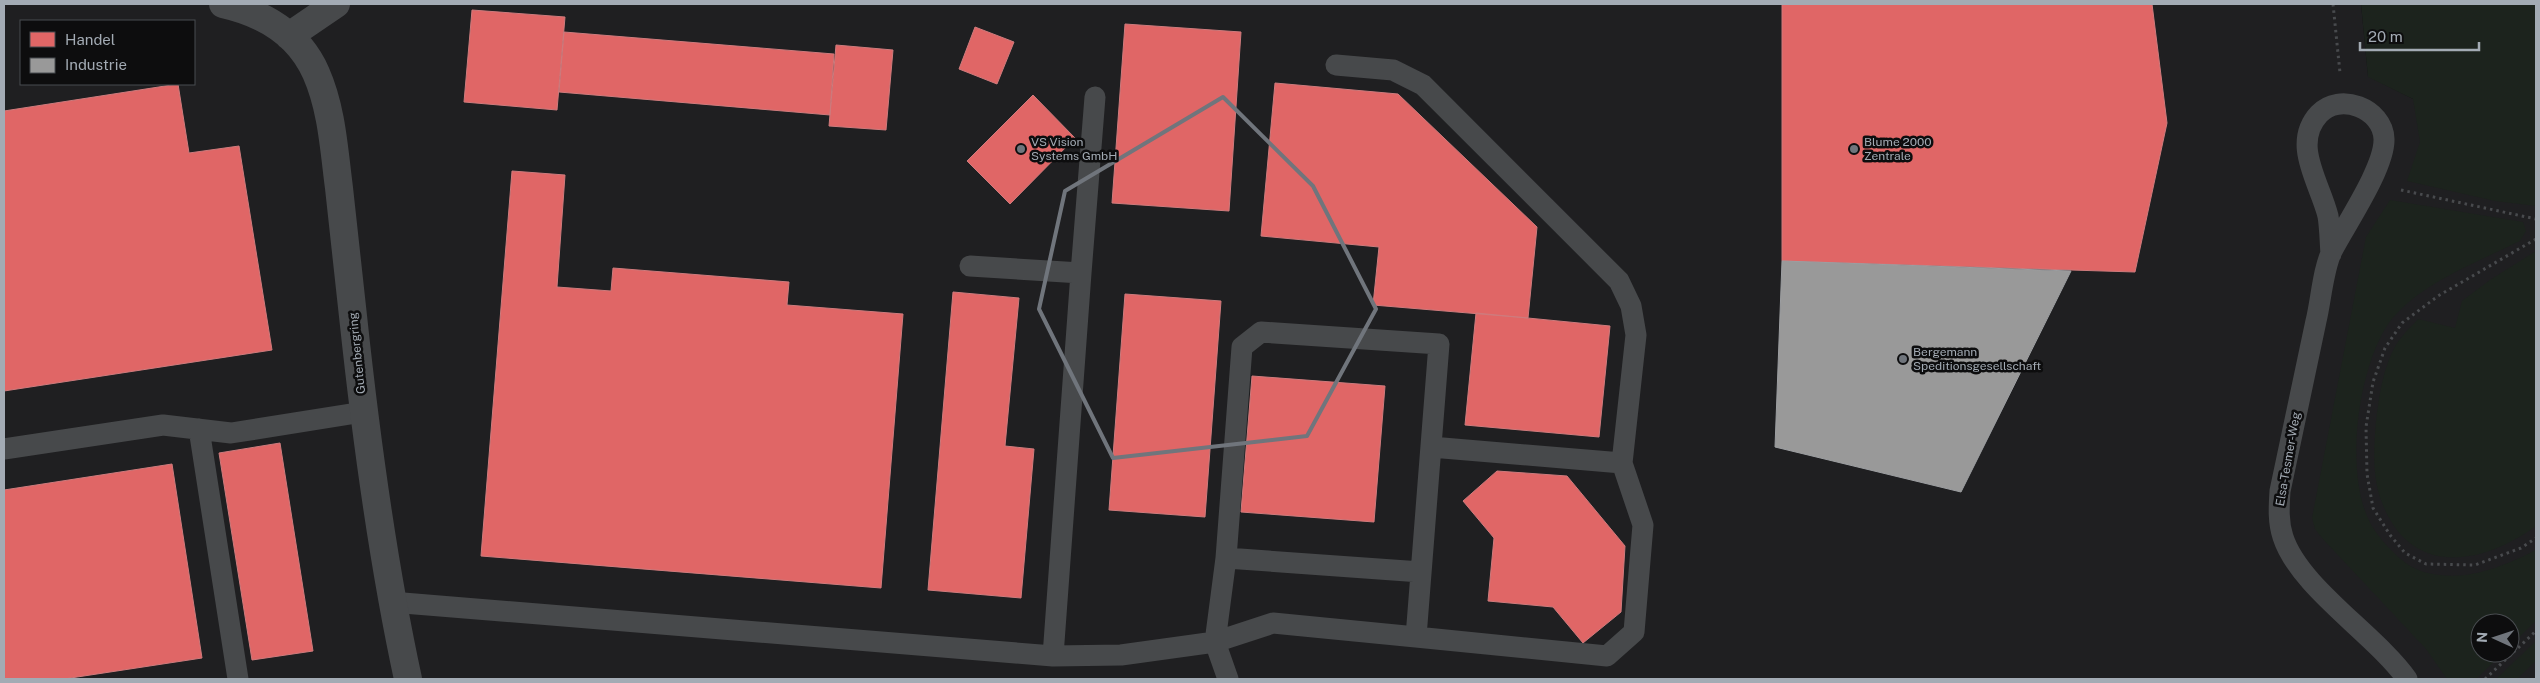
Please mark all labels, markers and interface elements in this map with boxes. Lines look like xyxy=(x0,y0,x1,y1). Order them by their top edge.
legend xyxy=(20,20,195,85)
scale bar xyxy=(2360,20,2479,52)
text: 20 m xyxy=(2368,28,2403,45)
text: Handel xyxy=(65,31,115,48)
text: Industrie xyxy=(65,56,127,73)
place label: VS Vision Systems GmbH xyxy=(1031,135,1117,163)
place label: Blume 2000 Zentrale xyxy=(1864,135,1932,163)
marker: VS Vision Systems GmbH xyxy=(1015,143,1027,155)
marker: Blume 2000 Zentrale xyxy=(1848,143,1860,155)
street label: Gutenbergring xyxy=(346,311,368,395)
place label: Bergemann Speditionsgesellschaft xyxy=(1913,345,2042,373)
marker: Bergemann Speditionsgesellschaft xyxy=(1897,353,1909,365)
street label: Elsa-Tesmer-Weg xyxy=(2273,411,2303,507)
north arrow xyxy=(2470,613,2520,663)
text: N xyxy=(2474,631,2490,643)

